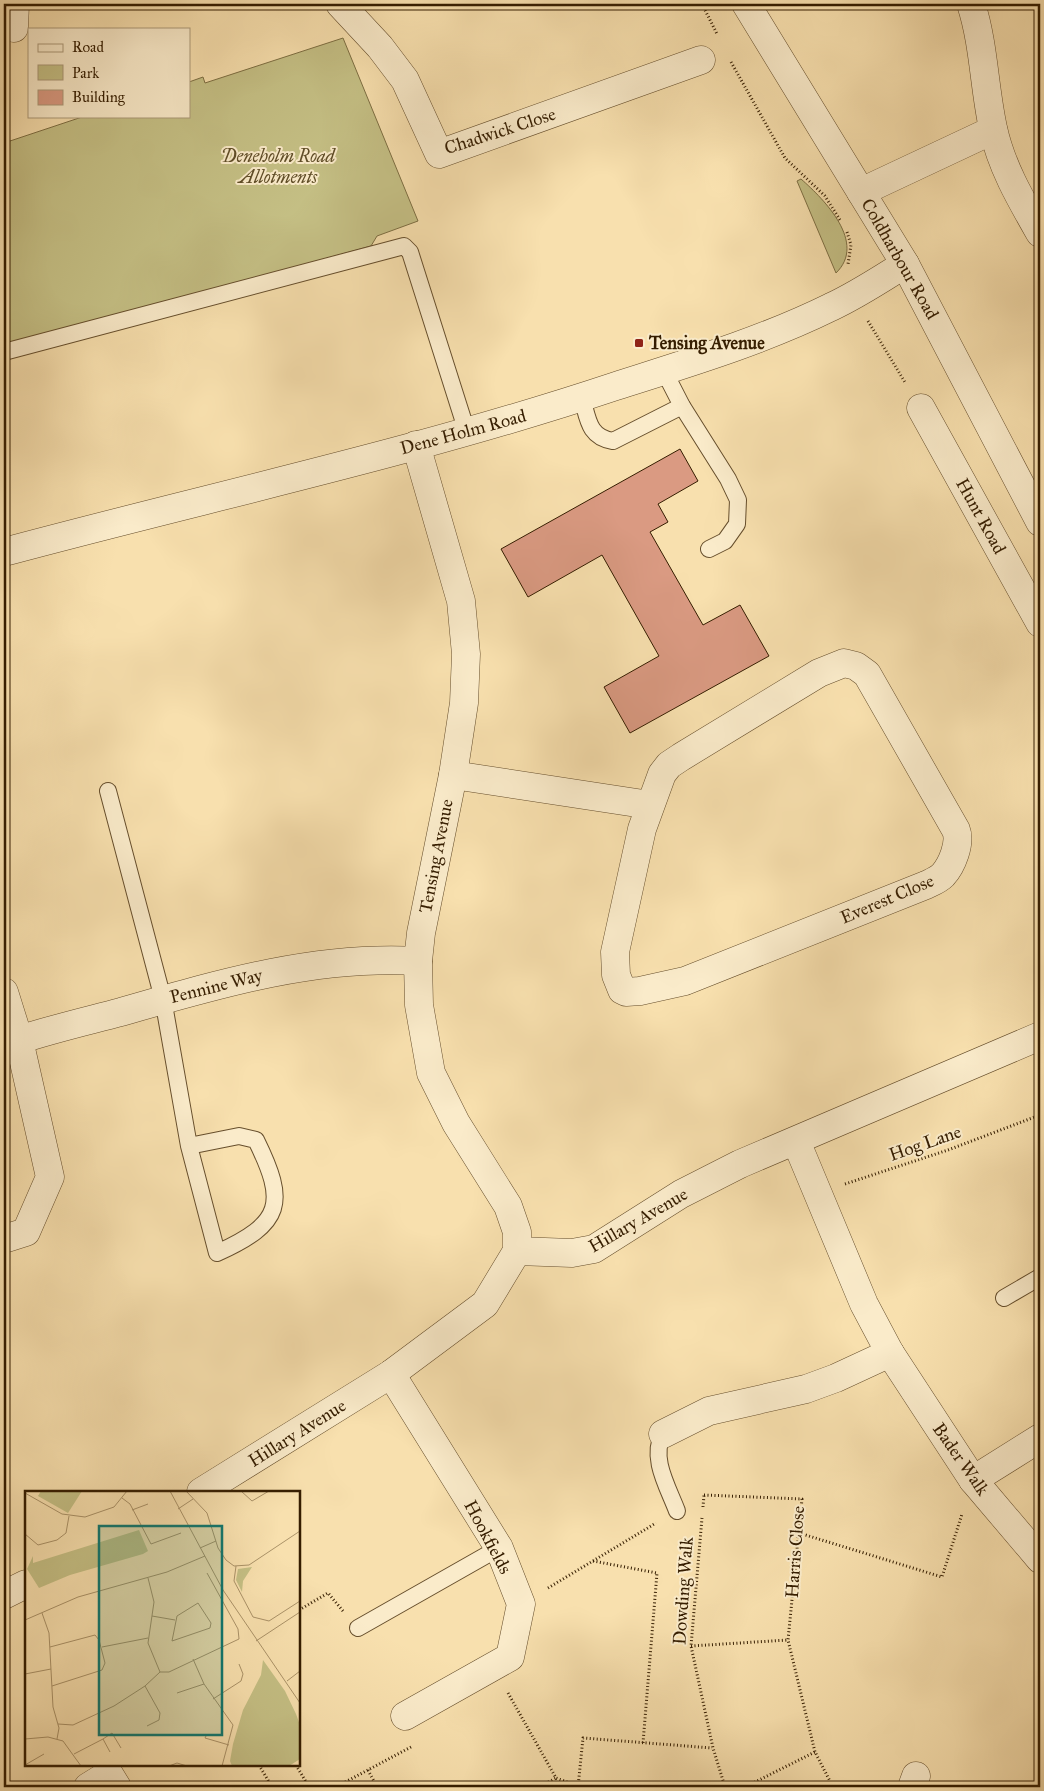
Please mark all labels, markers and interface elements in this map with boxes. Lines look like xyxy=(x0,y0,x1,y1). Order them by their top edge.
legend xyxy=(28,28,190,118)
text: Road xyxy=(72,38,104,56)
text: Park xyxy=(72,64,99,82)
text: Building xyxy=(72,88,126,106)
street label: Chadwick Close xyxy=(442,103,558,159)
park label: Deneholm Road Allotments xyxy=(221,145,337,188)
street label: Coldharbour Road xyxy=(856,195,944,323)
place label: Tensing Avenue xyxy=(648,332,765,355)
marker: Tensing Avenue xyxy=(633,337,645,349)
street label: Dene Holm Road xyxy=(398,405,528,459)
street label: Hunt Road xyxy=(951,474,1011,558)
street label: Tensing Avenue xyxy=(414,797,459,915)
street label: Everest Close xyxy=(837,869,937,929)
street label: Pennine Way xyxy=(167,964,265,1008)
street label: Hog Lane xyxy=(886,1120,964,1167)
street label: Hillary Avenue xyxy=(584,1183,692,1257)
street label: Hillary Avenue xyxy=(244,1394,350,1472)
street label: Bader Walk xyxy=(928,1418,994,1500)
inset map xyxy=(25,1491,300,1766)
street label: Hookfields xyxy=(459,1496,517,1578)
street label: Harris Close xyxy=(781,1505,809,1599)
street label: Dowding Walk xyxy=(668,1536,699,1646)

